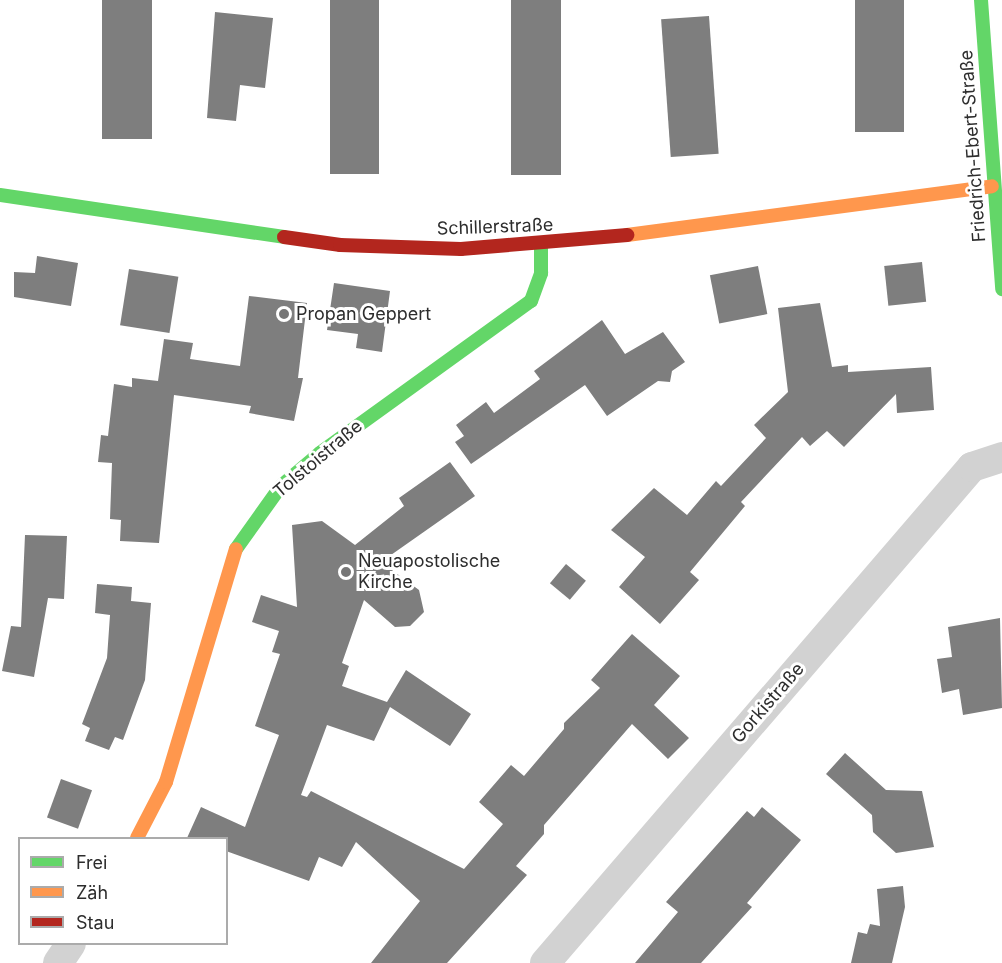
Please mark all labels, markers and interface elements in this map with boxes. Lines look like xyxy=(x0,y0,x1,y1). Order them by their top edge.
street label: Friedrich-Ebert-Straße xyxy=(956,49,990,243)
street label: Schillerstraße xyxy=(436,214,554,240)
place label: Propan Geppert xyxy=(296,303,431,325)
marker: Propan Geppert xyxy=(277,307,291,321)
street label: Tolstoistraße xyxy=(269,416,367,502)
place label: Neuapostolische Kirche xyxy=(358,551,500,594)
marker: Neuapostolische Kirche xyxy=(339,565,353,579)
street label: Gorkistraße xyxy=(727,658,809,748)
legend xyxy=(18,837,228,945)
text: Frei xyxy=(76,852,107,873)
text: Zäh xyxy=(76,882,108,903)
text: Stau xyxy=(76,912,114,933)

